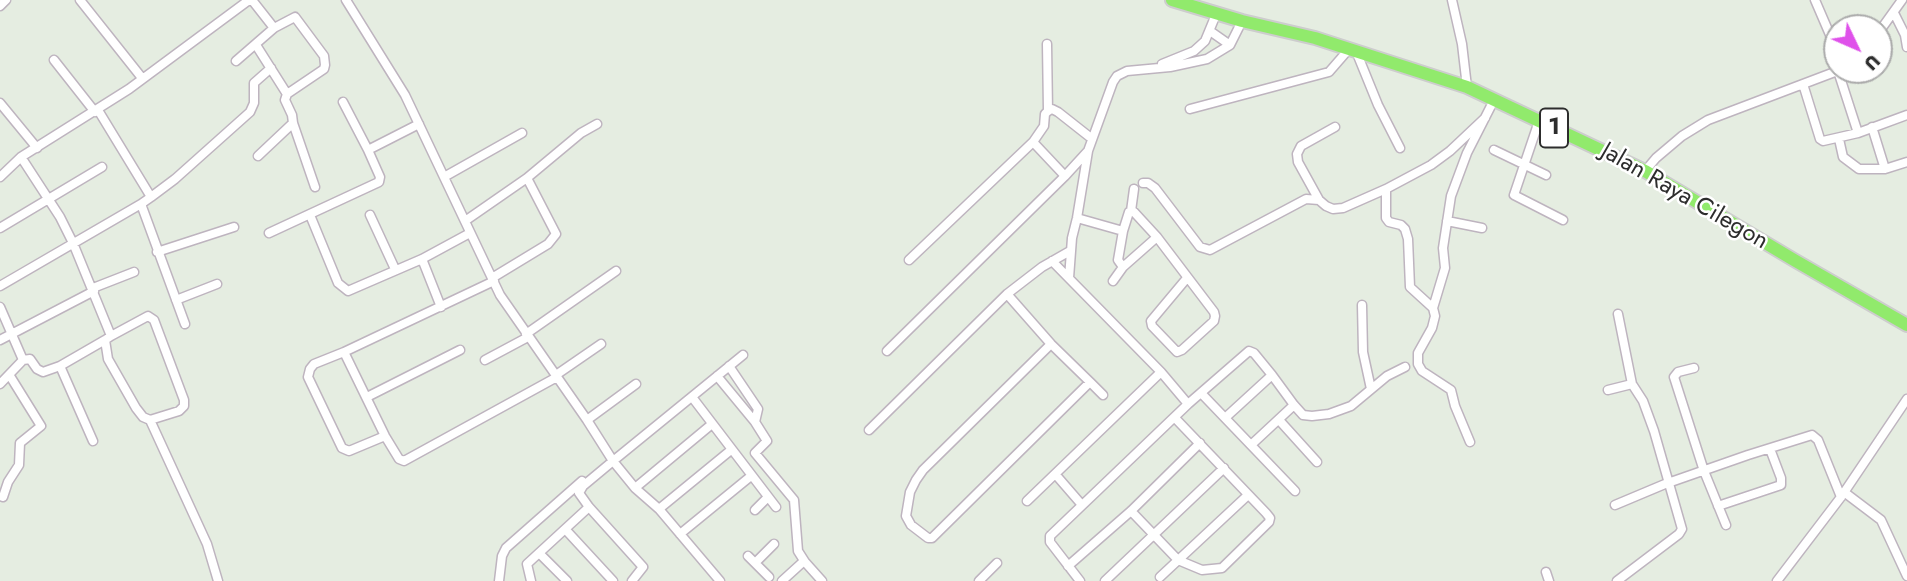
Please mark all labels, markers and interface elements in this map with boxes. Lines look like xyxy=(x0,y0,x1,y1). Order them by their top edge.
north arrow xyxy=(1823,14,1893,84)
text: U xyxy=(1858,48,1886,77)
road number: 1 xyxy=(1540,108,1568,148)
street label: Jalan Raya Cilegon xyxy=(1595,137,1773,257)

